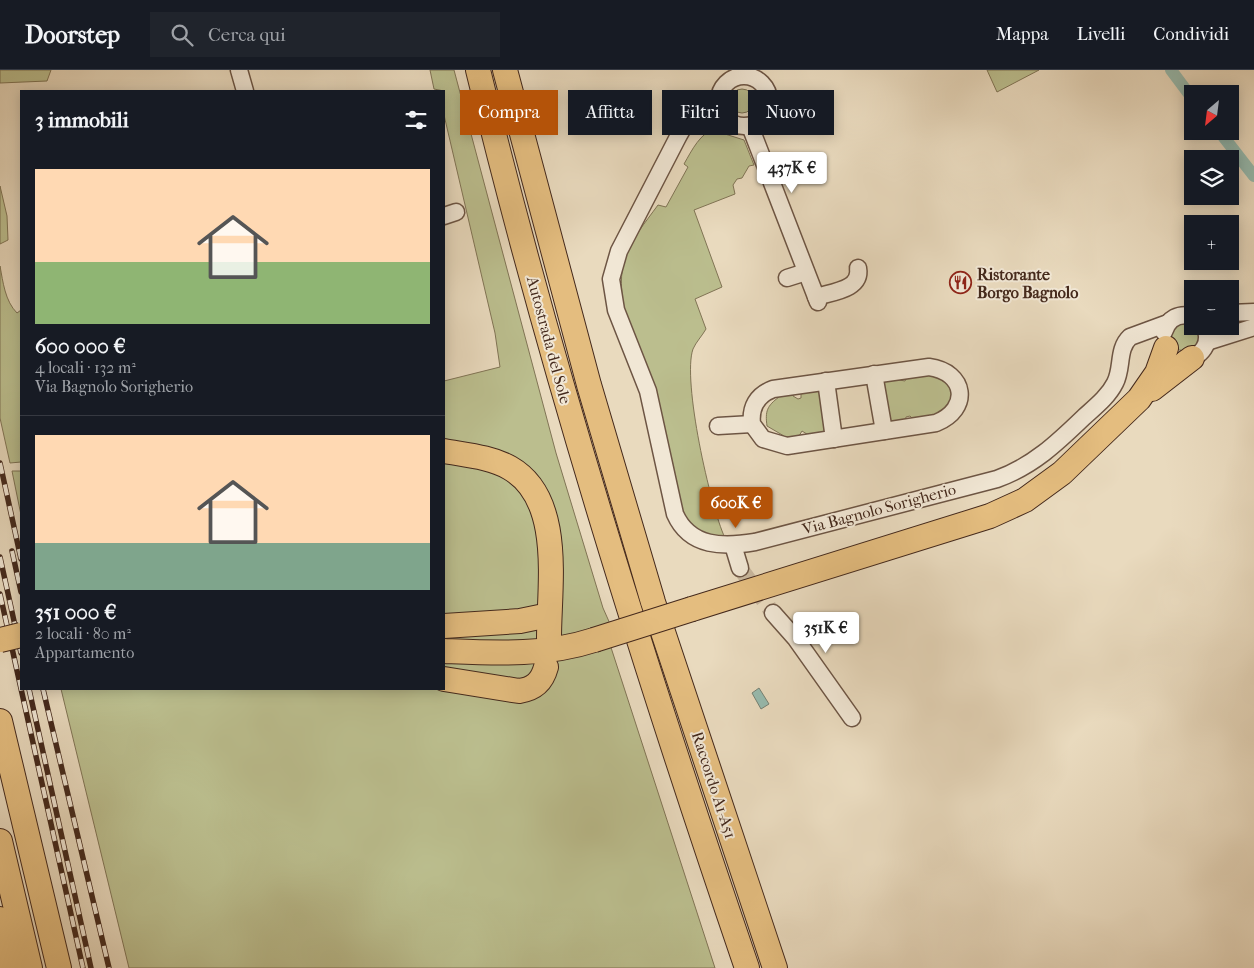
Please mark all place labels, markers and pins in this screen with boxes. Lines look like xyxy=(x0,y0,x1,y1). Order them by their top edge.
pin: 437K € xyxy=(751,152,833,194)
place label: Ristorante Borgo Bagnolo xyxy=(977,265,1078,303)
restaurant icon: Ristorante Borgo Bagnolo xyxy=(949,271,973,295)
pin: 600K € xyxy=(695,486,777,529)
pin: 351K € xyxy=(785,612,867,654)

